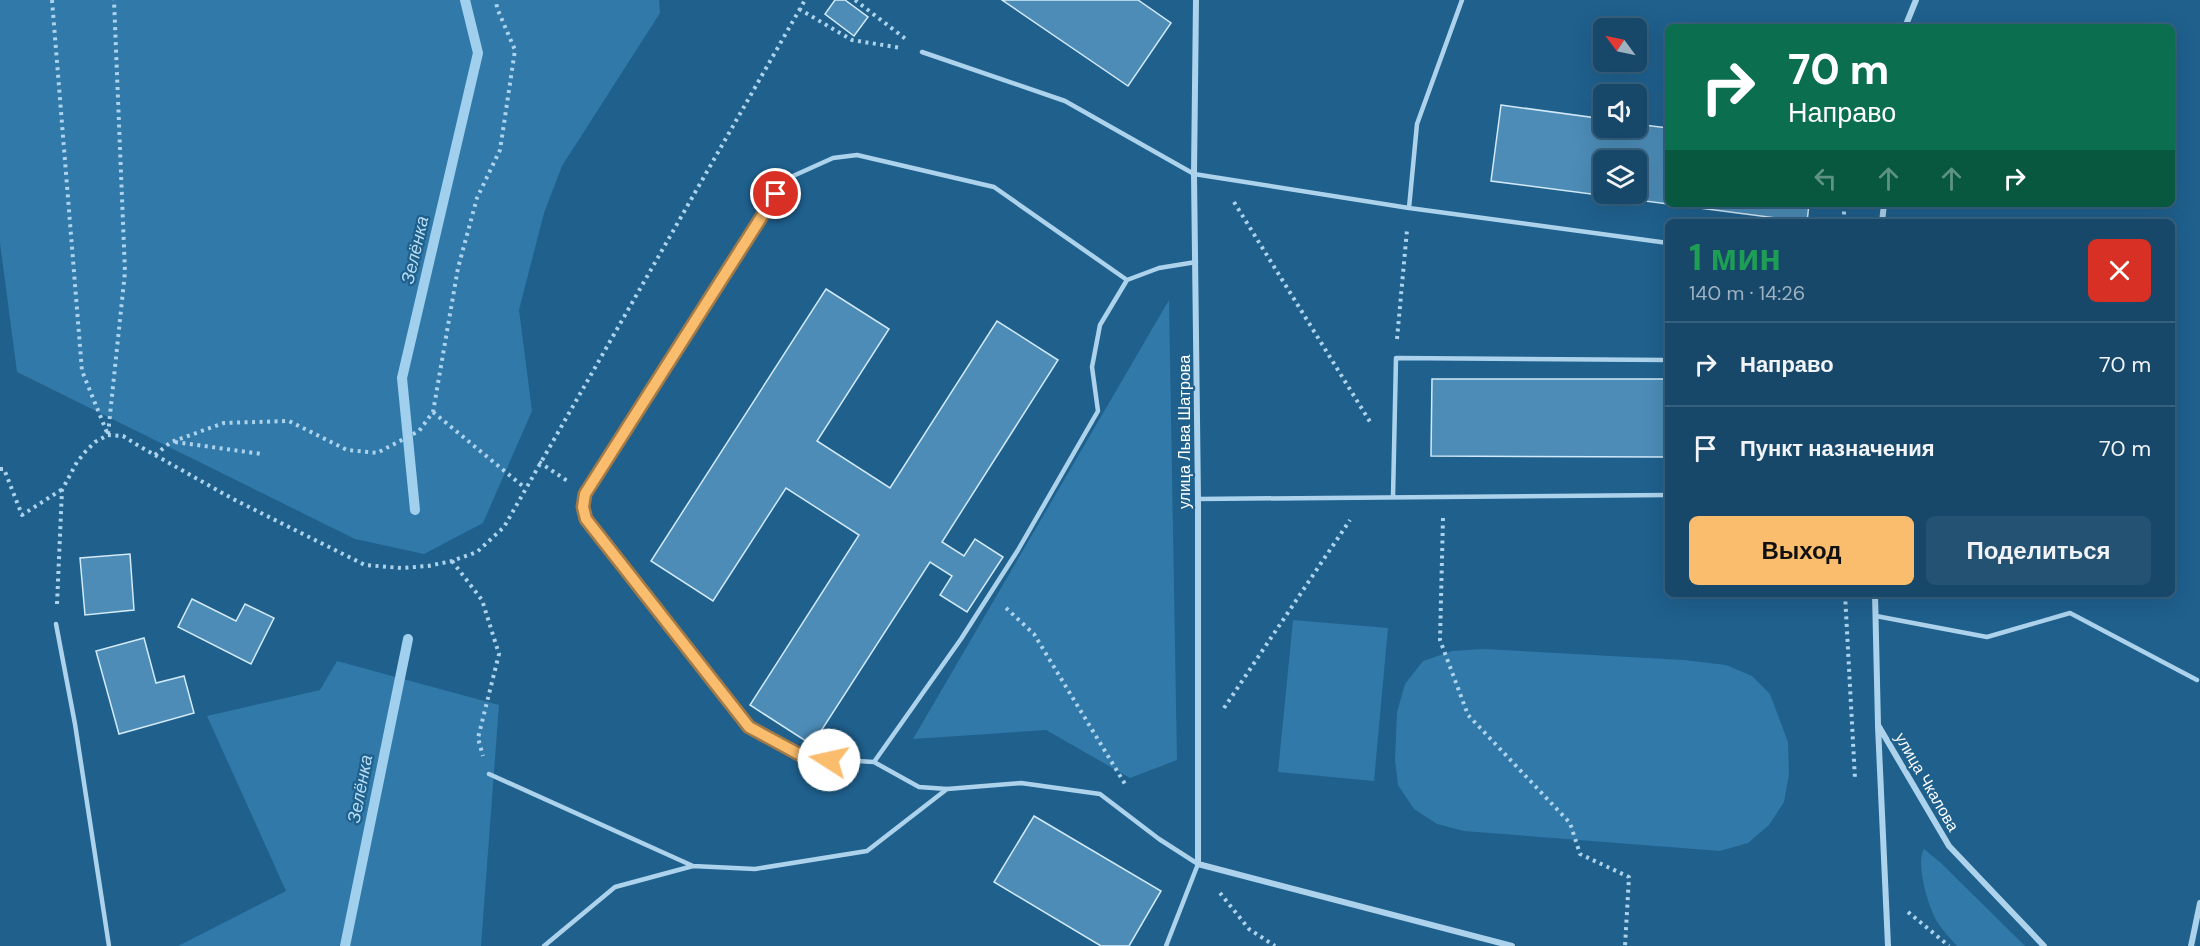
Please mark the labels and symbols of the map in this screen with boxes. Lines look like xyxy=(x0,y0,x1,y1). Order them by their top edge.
north arrow xyxy=(1593,18,1647,72)
pin xyxy=(750,168,801,219)
water label: Зелёнка xyxy=(396,214,434,286)
street label: улица Льва Шатрова xyxy=(1174,355,1195,509)
position arrow xyxy=(797,728,861,792)
street label: улица Чкалова xyxy=(1890,729,1964,835)
water label: Зелёнка xyxy=(342,753,378,825)

